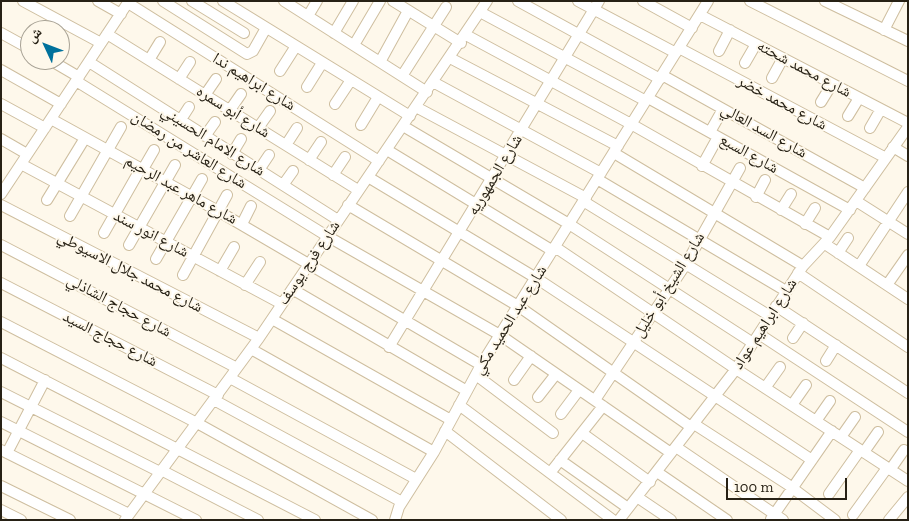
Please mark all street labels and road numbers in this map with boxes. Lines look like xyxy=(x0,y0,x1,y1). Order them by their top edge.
street label: شارع محمد شحته xyxy=(754,36,854,102)
street label: شارع ابراهيم ندا xyxy=(209,49,299,115)
street label: شارع محمد خضر xyxy=(734,71,830,135)
street label: شارع أبو سمره xyxy=(193,82,273,142)
street label: شارع السد العالي xyxy=(718,99,810,163)
street label: شارع الامام الحسيني xyxy=(158,101,268,181)
street label: شارع العاشر من رمضان xyxy=(128,107,250,193)
street label: شارع السبع xyxy=(716,130,782,178)
street label: شارع الجمهوريه xyxy=(463,131,527,219)
street label: شارع ماهر عبد الرحيم xyxy=(121,151,241,229)
street label: شارع انور سند xyxy=(110,206,192,262)
street label: شارع فرج يوسف xyxy=(274,217,344,309)
street label: شارع محمد جلال الاسيوطي xyxy=(54,227,206,317)
street label: شارع الشيخ أبو خليل xyxy=(629,229,709,341)
street label: شارع عبد الحميد مكي xyxy=(469,262,551,378)
street label: شارع حجاج الشاذلي xyxy=(63,270,175,342)
street label: شارع ابراهيم عواد xyxy=(728,275,802,373)
street label: شارع حجاج السيد xyxy=(59,307,161,371)

